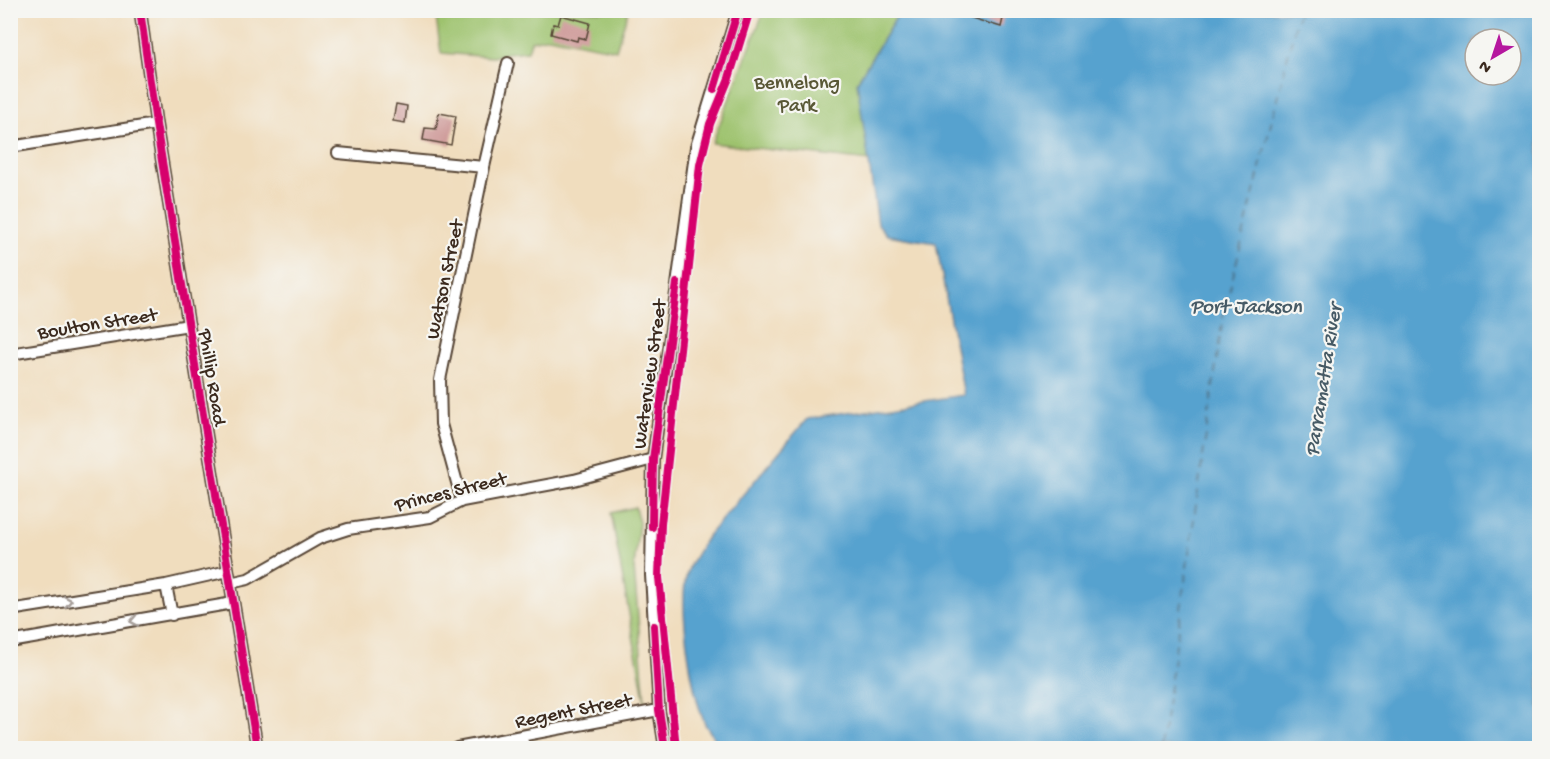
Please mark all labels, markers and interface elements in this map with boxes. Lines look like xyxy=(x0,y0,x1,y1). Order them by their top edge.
north arrow xyxy=(1463,27,1523,87)
text: N xyxy=(1475,55,1496,77)
park label: Bennelong Park xyxy=(753,73,840,119)
street label: Watson Street xyxy=(423,216,471,342)
street label: Waterview Street xyxy=(630,296,674,451)
water label: Port Jackson xyxy=(1190,296,1303,321)
water label: Parramatta River xyxy=(1301,298,1350,458)
street label: Boulton Street xyxy=(35,304,161,346)
street label: Phillip Road xyxy=(191,327,230,430)
street label: Princes Street xyxy=(392,468,511,519)
one-way arrow xyxy=(63,595,73,608)
one-way arrow xyxy=(130,615,139,627)
street label: Regent Street xyxy=(513,690,636,735)

